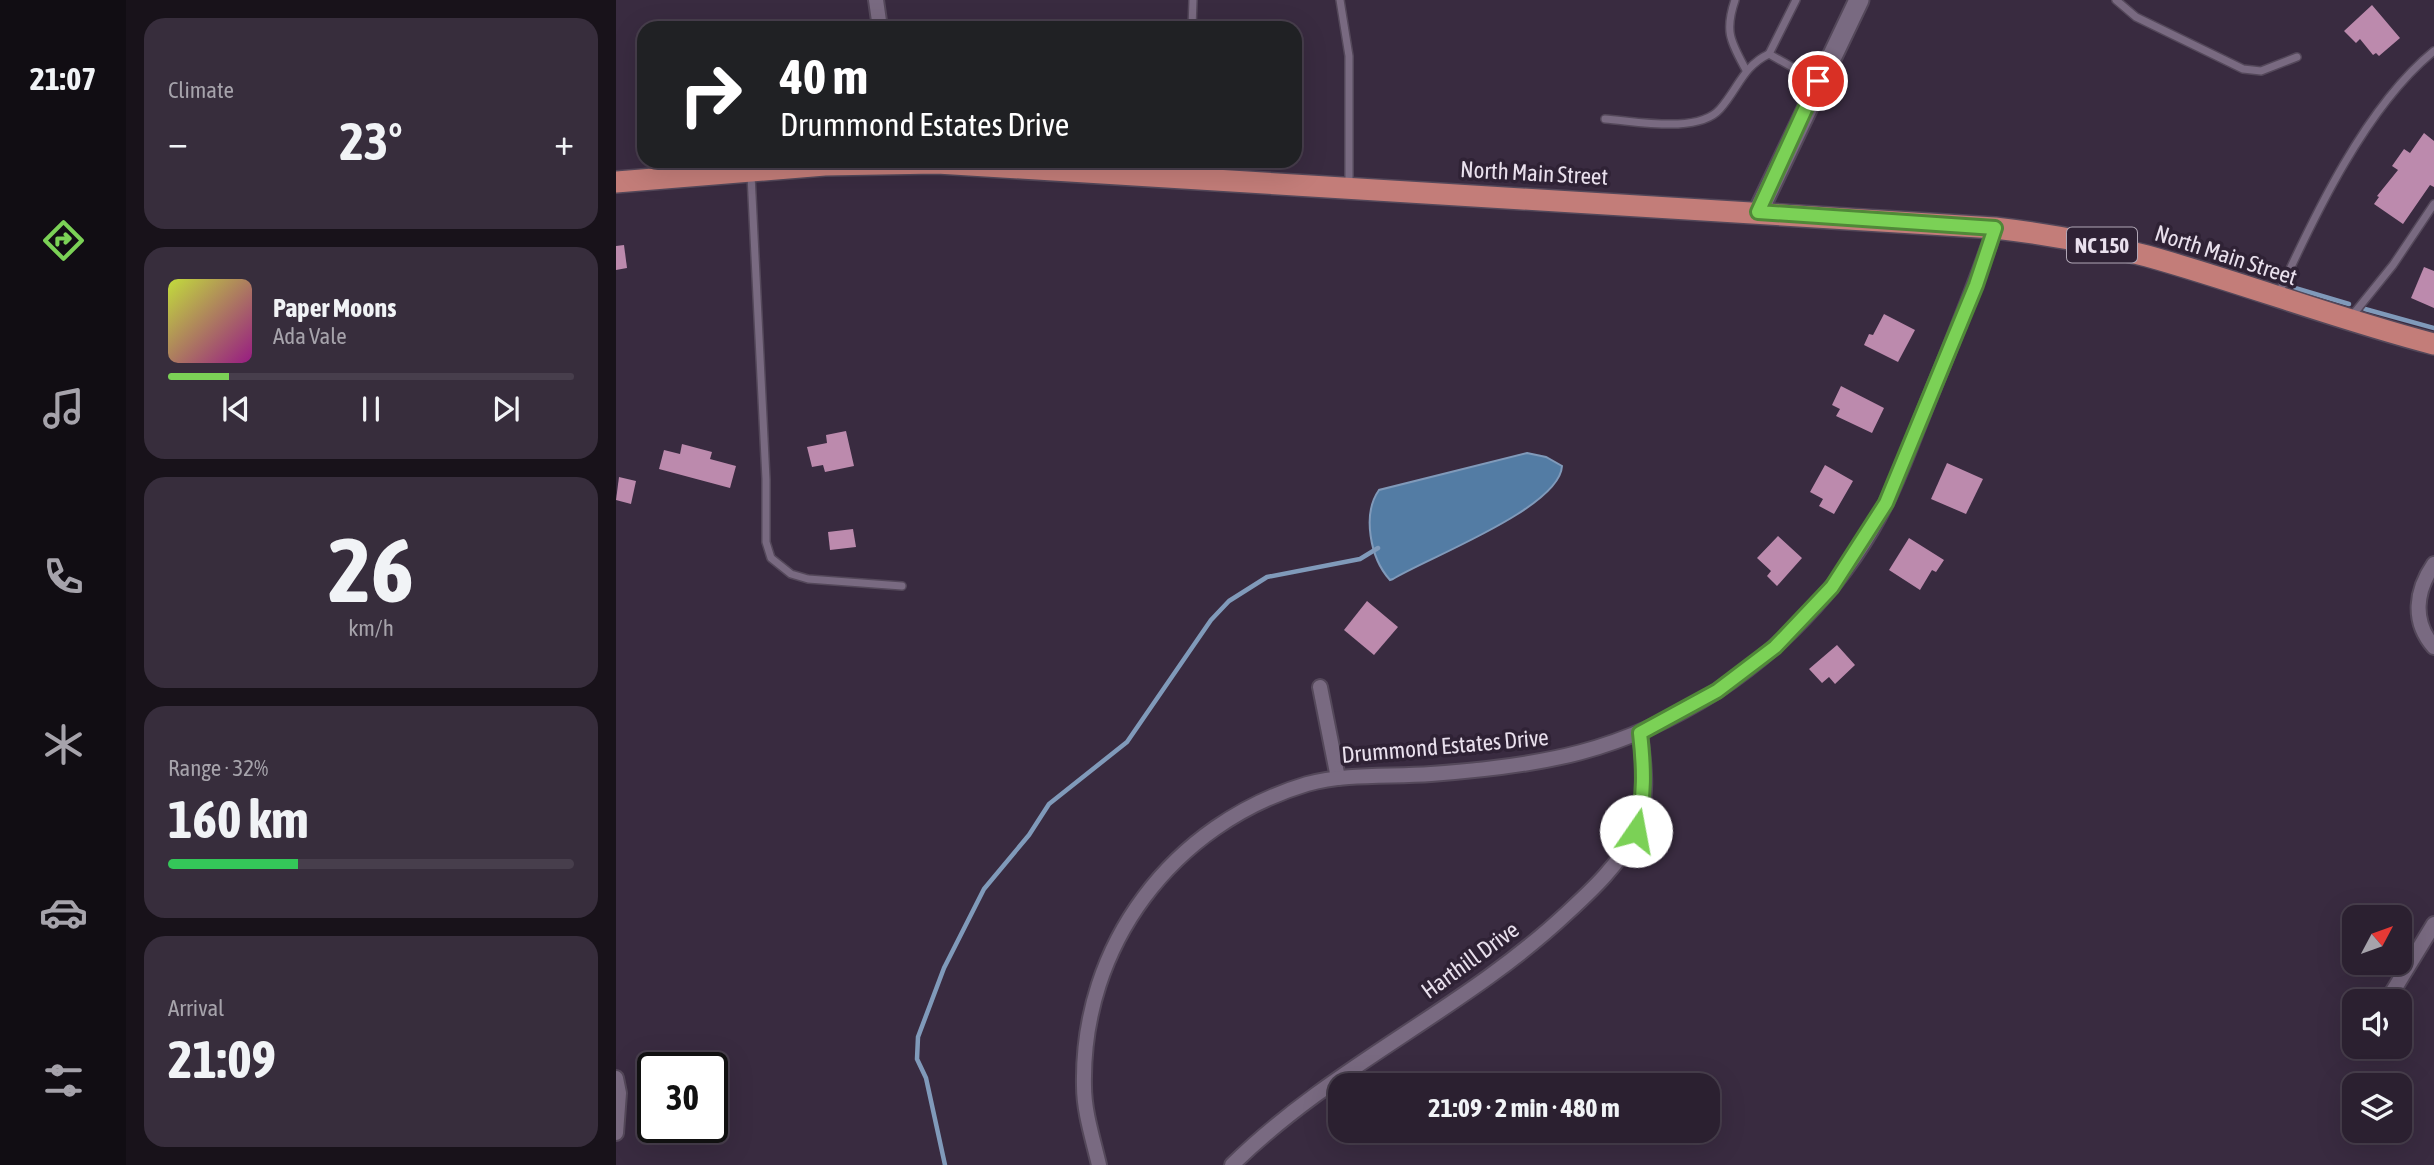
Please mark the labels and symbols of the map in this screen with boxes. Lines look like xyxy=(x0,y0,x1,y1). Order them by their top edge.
pin xyxy=(1788,51,1848,111)
street label: North Main Street xyxy=(1459,156,1609,190)
street label: North Main Street xyxy=(2152,220,2300,290)
road number: NC 150 xyxy=(2067,228,2137,262)
street label: Drummond Estates Drive xyxy=(1340,724,1550,768)
position arrow xyxy=(1599,794,1673,868)
north arrow xyxy=(2342,905,2412,975)
street label: Harthill Drive xyxy=(1416,916,1524,1004)
speed limit sign: 30 xyxy=(637,1052,728,1143)

